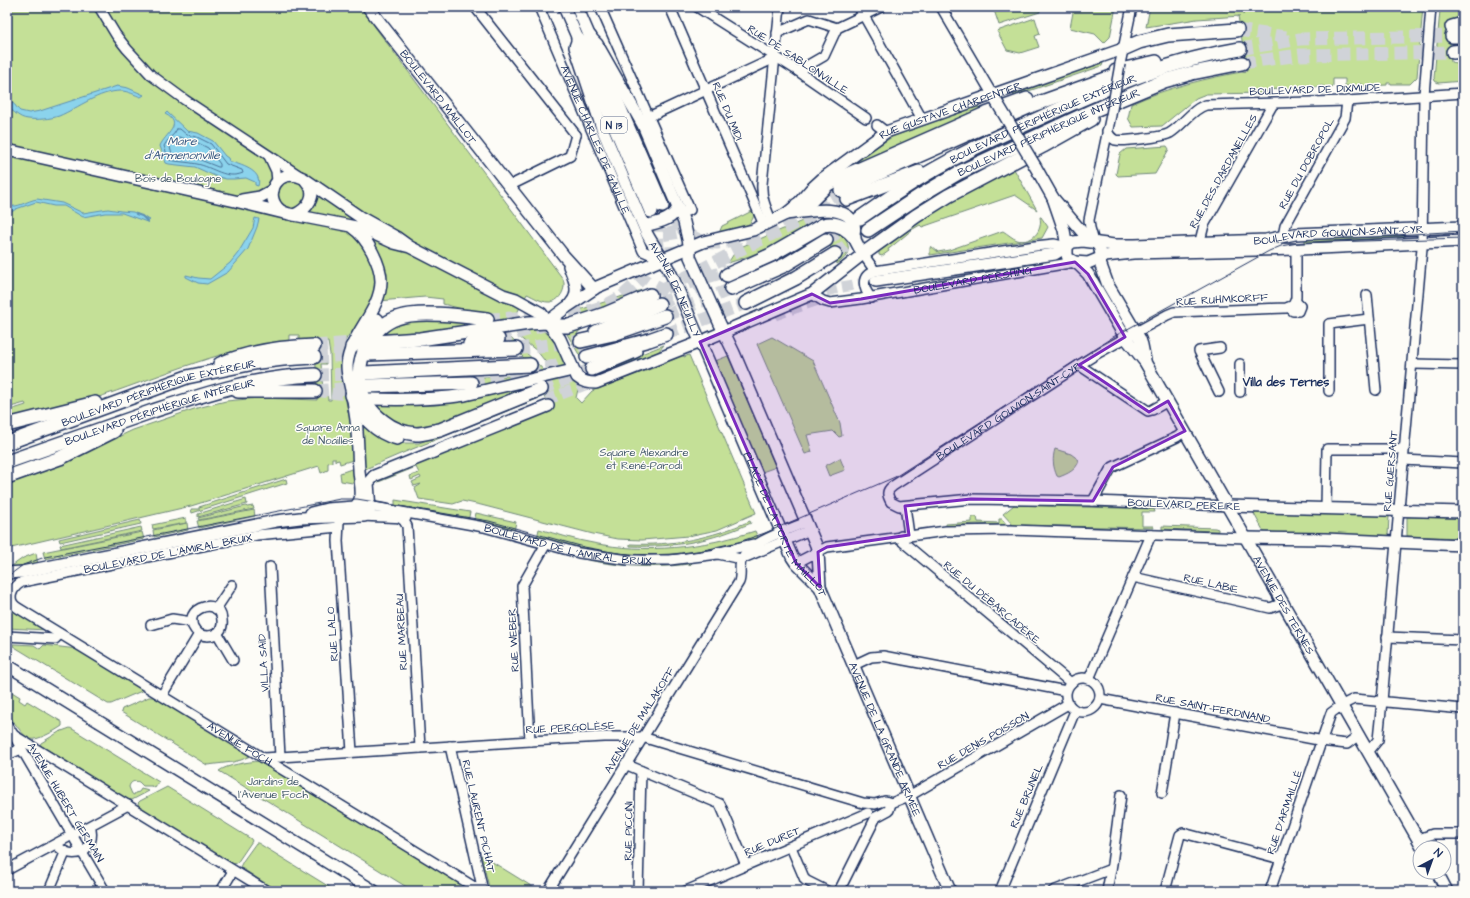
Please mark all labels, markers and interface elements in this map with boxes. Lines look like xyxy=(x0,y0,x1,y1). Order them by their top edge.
street label: RUE DE SABLONVILLE xyxy=(745,21,851,98)
street label: BOULEVARD MAILLOT xyxy=(396,47,480,147)
street label: AVENUE CHARLES DE GAULLE xyxy=(557,63,633,217)
street label: BOULEVARD PÉRIPHÉRIQUE EXTÉRIEUR xyxy=(947,71,1139,167)
street label: RUE GUSTAVE CHARPENTIER xyxy=(876,78,1024,143)
street label: RUE DU MIDI xyxy=(708,80,747,143)
street label: BOULEVARD DE DIXMUDE xyxy=(1249,80,1381,99)
street label: BOULEVARD PÉRIPHÉRIQUE INTÉRIEUR xyxy=(955,85,1142,180)
street label: RUE DES DARDANELLES xyxy=(1186,111,1261,231)
street label: RUE DU DOBROPOL xyxy=(1275,115,1338,212)
road number: N 13 xyxy=(601,117,627,133)
water label: Mare d'Armenonville xyxy=(144,133,220,164)
park label: Bois de Boulogne xyxy=(135,171,221,187)
street label: BOULEVARD GOUVION-SAINT-CYR xyxy=(1253,222,1424,248)
street label: AVENUE DE NEUILLY xyxy=(645,238,704,339)
street label: BOULEVARD PERSHING xyxy=(912,262,1034,298)
street label: RUE RUHMKORFF xyxy=(1176,290,1269,309)
street label: BOULEVARD PÉRIPHÉRIQUE EXTÉRIEUR xyxy=(59,356,257,430)
street label: BOULEVARD GOUVION-SAINT-CYR xyxy=(933,358,1085,464)
district label: Villa des Ternes xyxy=(1242,374,1329,391)
street label: BOULEVARD PÉRIPHÉRIQUE INTÉRIEUR xyxy=(63,375,256,449)
park label: Square Anna de Noailles xyxy=(296,420,360,448)
street label: RUE GUERSANT xyxy=(1379,430,1402,512)
park label: Square Alexandre et René-Parodi xyxy=(600,445,689,473)
street label: PLACE DE LA PORTE MAILLOT xyxy=(740,449,830,599)
street label: BOULEVARD PEREIRE xyxy=(1127,495,1241,514)
street label: BOULEVARD DE L'AMIRAL BRUIX xyxy=(482,520,652,568)
street label: BOULEVARD DE L'AMIRAL BRUIX xyxy=(83,530,254,577)
street label: AVENUE DES TERNES xyxy=(1249,553,1318,657)
street label: RUE DU DÉBARCADÈRE xyxy=(940,557,1044,648)
street label: RUE LABIE xyxy=(1182,570,1240,597)
street label: RUE MARBEAU xyxy=(392,593,411,671)
street label: RUE LALO xyxy=(323,606,342,662)
street label: RUE WEBER xyxy=(504,607,523,672)
street label: VILLA SAÏD xyxy=(254,634,273,692)
street label: AVENUE DE LA GRANDE ARMÉE xyxy=(845,660,924,819)
street label: AVENUE DE MALAKOFF xyxy=(601,664,678,776)
street label: RUE SAINT-FERDINAND xyxy=(1154,690,1272,727)
street label: RUE DENIS POISSON xyxy=(935,708,1032,773)
street label: AVENUE FOCH xyxy=(204,718,275,770)
street label: RUE PERGOLÈSE xyxy=(525,718,615,737)
street label: AVENUE HUBERT GERMAIN xyxy=(24,740,107,865)
street label: RUE LAURENT PICHAT xyxy=(458,758,499,874)
street label: RUE BRUNEL xyxy=(1006,762,1047,830)
street label: RUE D'ARMAILLÉ xyxy=(1263,768,1306,856)
park label: Jardins de l'Avenue Foch xyxy=(238,774,308,802)
street label: RUE PICCINI xyxy=(620,801,637,861)
street label: RUE DURET xyxy=(742,823,803,860)
north arrow xyxy=(1412,840,1452,880)
text: N xyxy=(1431,845,1446,861)

